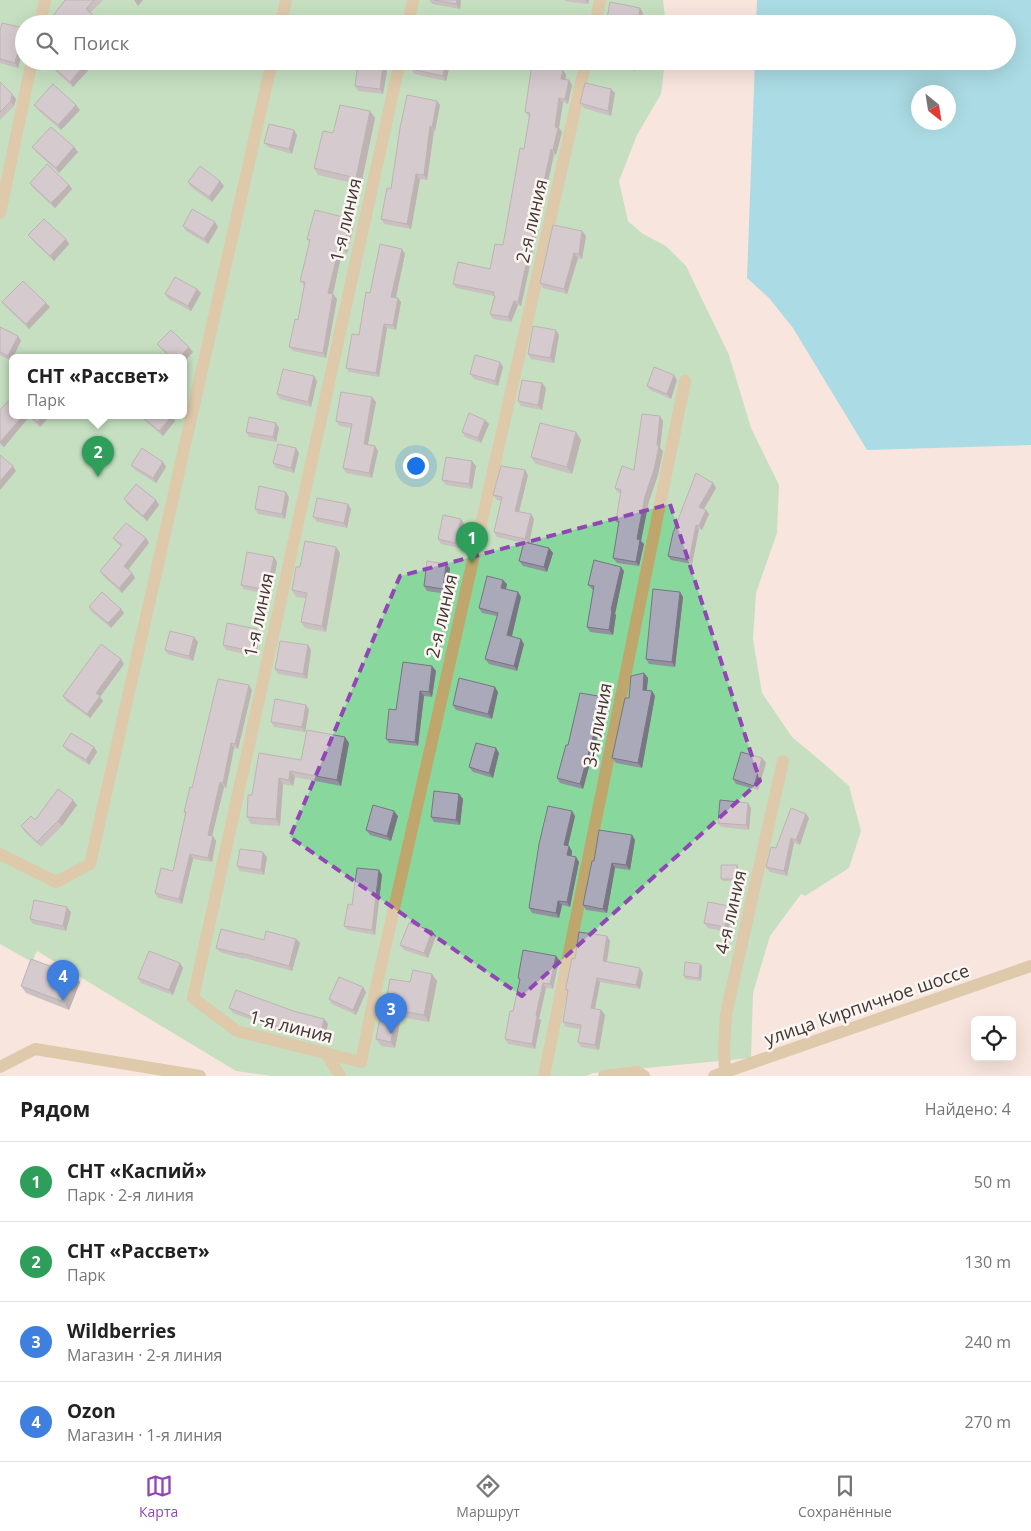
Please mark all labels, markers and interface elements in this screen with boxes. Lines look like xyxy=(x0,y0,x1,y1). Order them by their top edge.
search box xyxy=(15,15,1016,70)
icon: search xyxy=(33,29,61,57)
text: Поиск xyxy=(73,30,129,56)
north arrow xyxy=(911,85,956,130)
street label: 1-я линия xyxy=(324,176,366,264)
street label: 2-я линия xyxy=(510,177,552,265)
popup xyxy=(9,354,187,419)
text: СНТ «Рассвет» xyxy=(27,363,169,389)
text: Парк xyxy=(27,389,65,411)
pin: 2 xyxy=(82,436,114,477)
your location xyxy=(403,453,429,479)
pin: 1 xyxy=(456,522,488,563)
street label: 1-я линия xyxy=(237,571,279,659)
street label: 2-я линия xyxy=(420,572,462,660)
street label: 3-я линия xyxy=(577,681,617,769)
street label: 4-я линия xyxy=(709,868,751,956)
street label: улица Кирпичное шоссе xyxy=(761,958,972,1050)
pin: 4 xyxy=(47,960,79,1001)
pin: 3 xyxy=(375,993,407,1034)
street label: 1-я линия xyxy=(247,1004,336,1048)
map controls xyxy=(971,1016,1016,1061)
button: locate xyxy=(971,1016,1016,1061)
text: Рядом xyxy=(20,1095,90,1123)
text: Найдено: 4 xyxy=(925,1098,1011,1120)
text: СНТ «Каспий» xyxy=(67,1158,207,1184)
text: 1 xyxy=(31,1171,41,1193)
text: 50 m xyxy=(974,1171,1011,1193)
text: Парк · 2-я линия xyxy=(67,1184,194,1206)
text: СНТ «Рассвет» xyxy=(67,1238,210,1264)
text: 2 xyxy=(31,1251,41,1273)
text: 130 m xyxy=(965,1251,1011,1273)
text: Парк xyxy=(67,1264,106,1286)
text: Wildberries xyxy=(67,1318,176,1344)
text: 3 xyxy=(31,1331,41,1353)
text: 240 m xyxy=(965,1331,1011,1353)
text: Магазин · 2-я линия xyxy=(67,1344,222,1366)
text: Ozon xyxy=(67,1398,116,1424)
text: 4 xyxy=(31,1411,41,1433)
text: 270 m xyxy=(965,1411,1011,1433)
text: Магазин · 1-я линия xyxy=(67,1424,222,1446)
tab: Карта xyxy=(139,1472,178,1521)
tab: Маршрут xyxy=(456,1472,520,1521)
tab: Сохранённые xyxy=(798,1472,892,1521)

